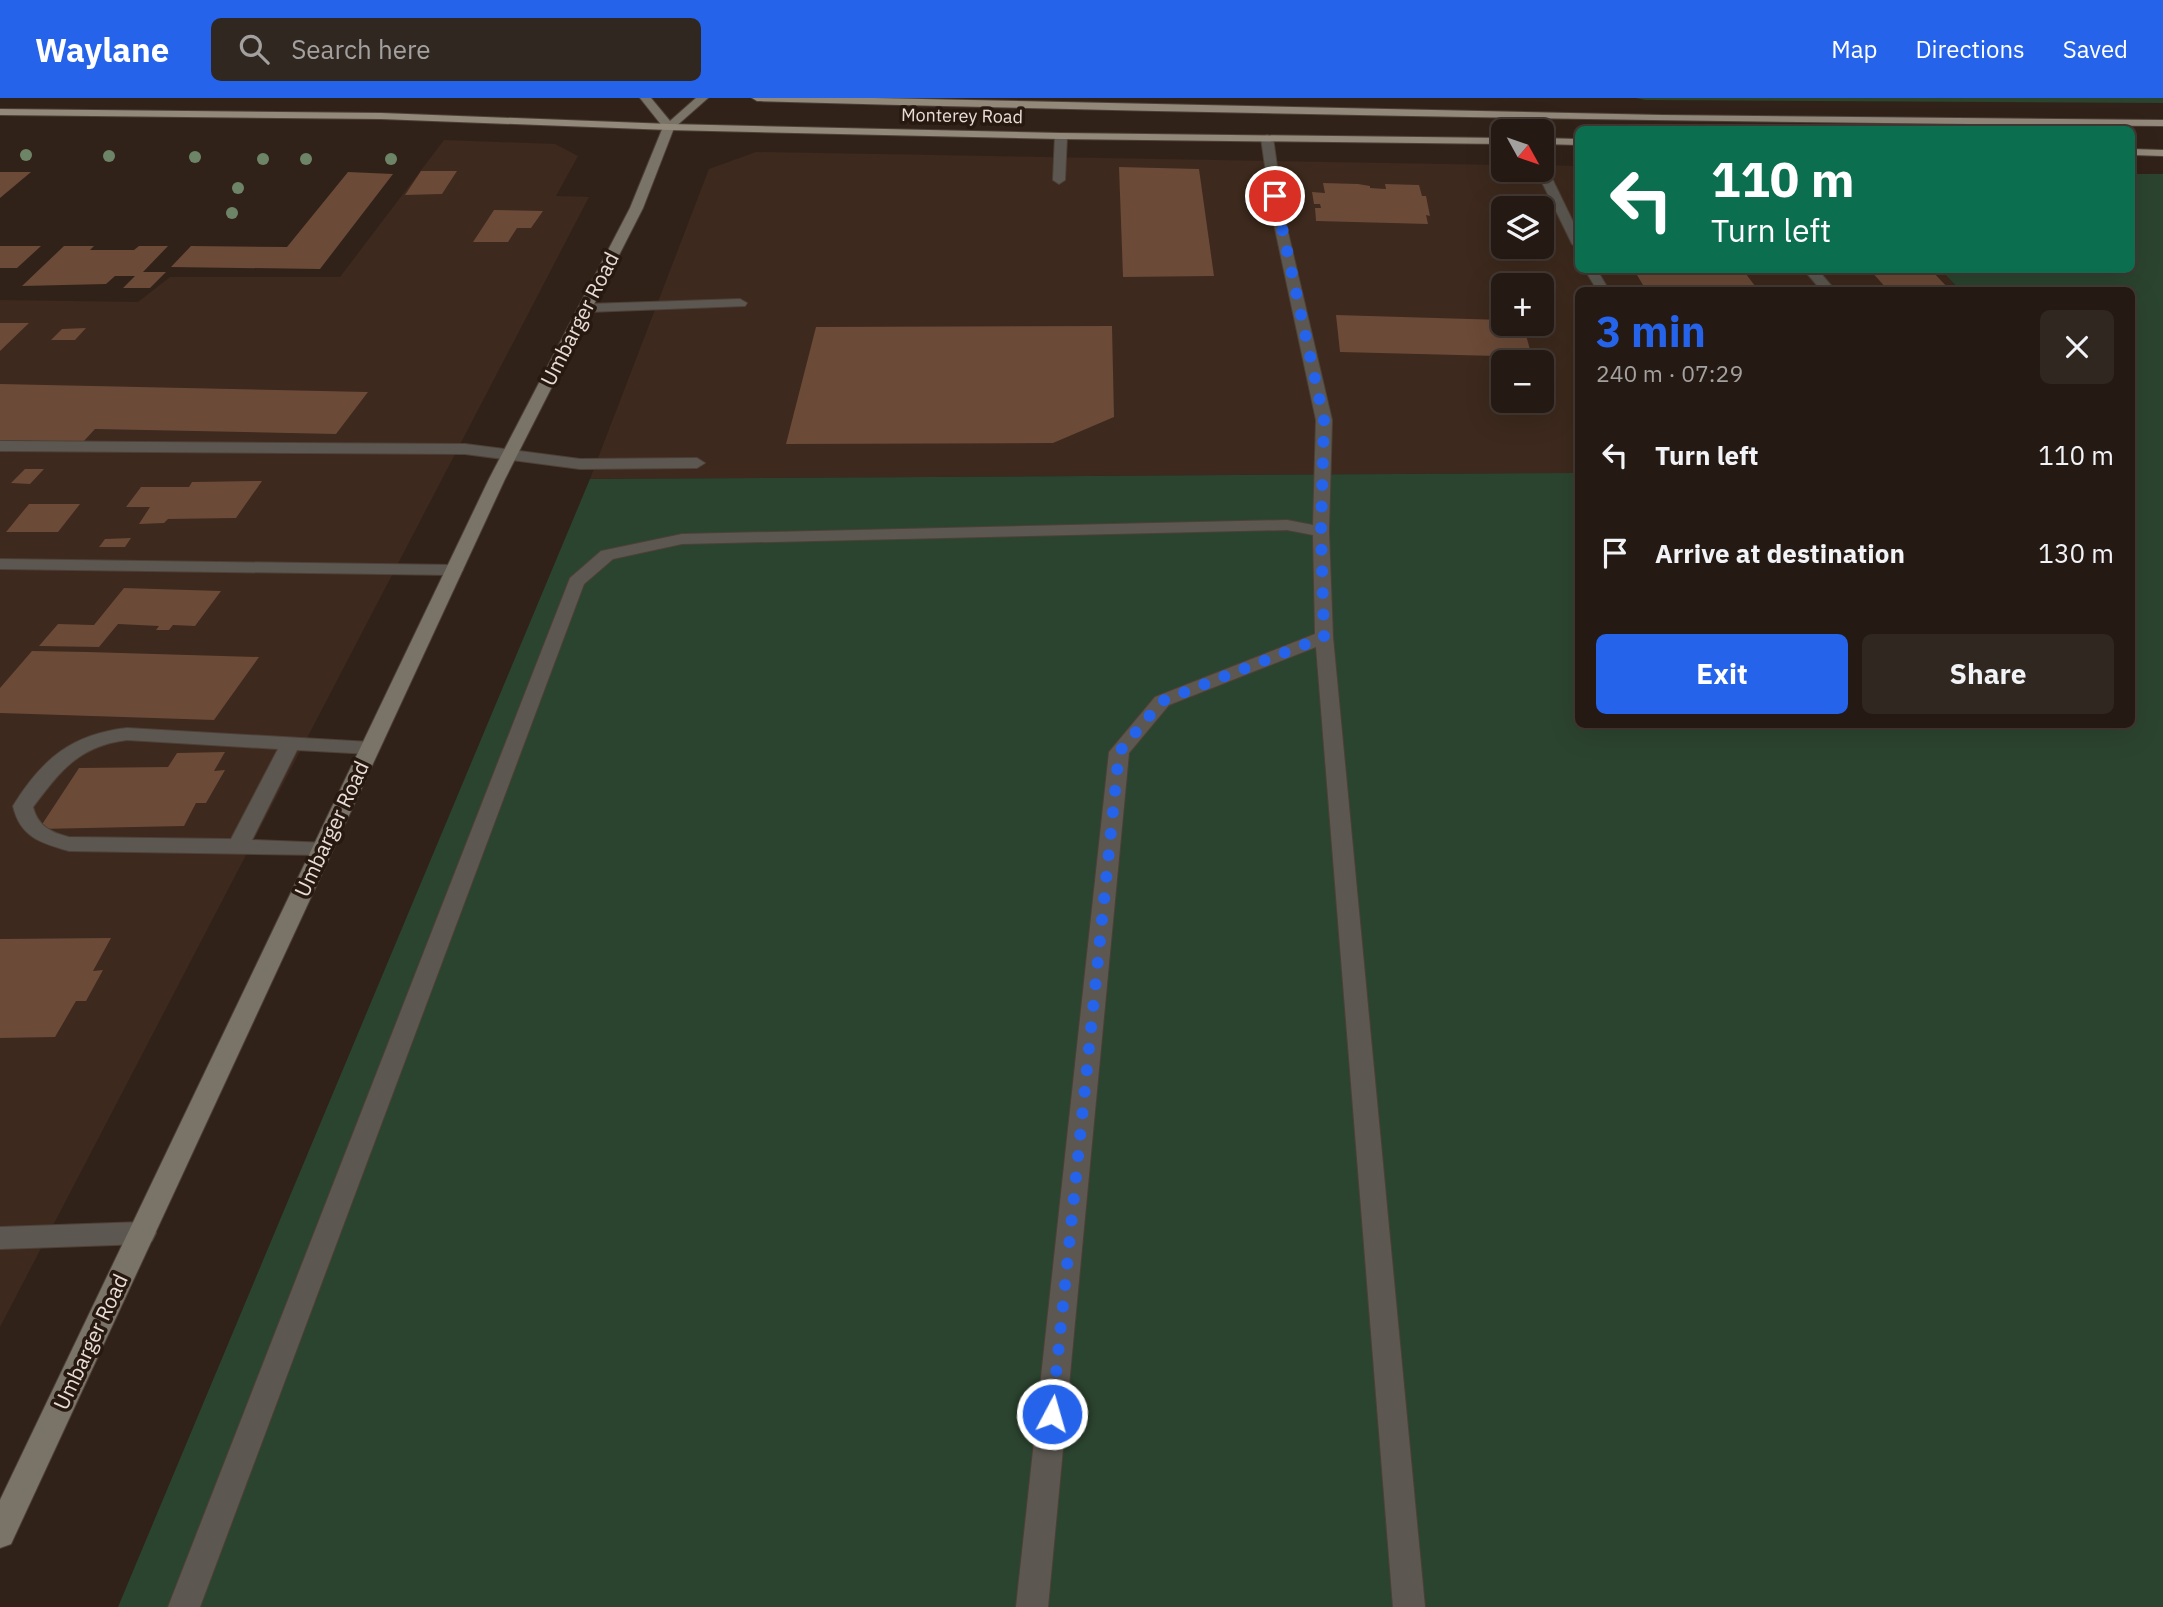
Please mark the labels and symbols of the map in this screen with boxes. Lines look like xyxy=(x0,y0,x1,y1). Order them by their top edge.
street label: Monterey Road xyxy=(901,103,1023,128)
north arrow xyxy=(1491,119,1554,182)
pin xyxy=(1245,166,1305,226)
street label: Umbarger Road xyxy=(533,247,625,390)
street label: Umbarger Road xyxy=(287,756,375,901)
street label: Umbarger Road xyxy=(46,1269,134,1414)
position arrow xyxy=(1015,1377,1089,1451)

